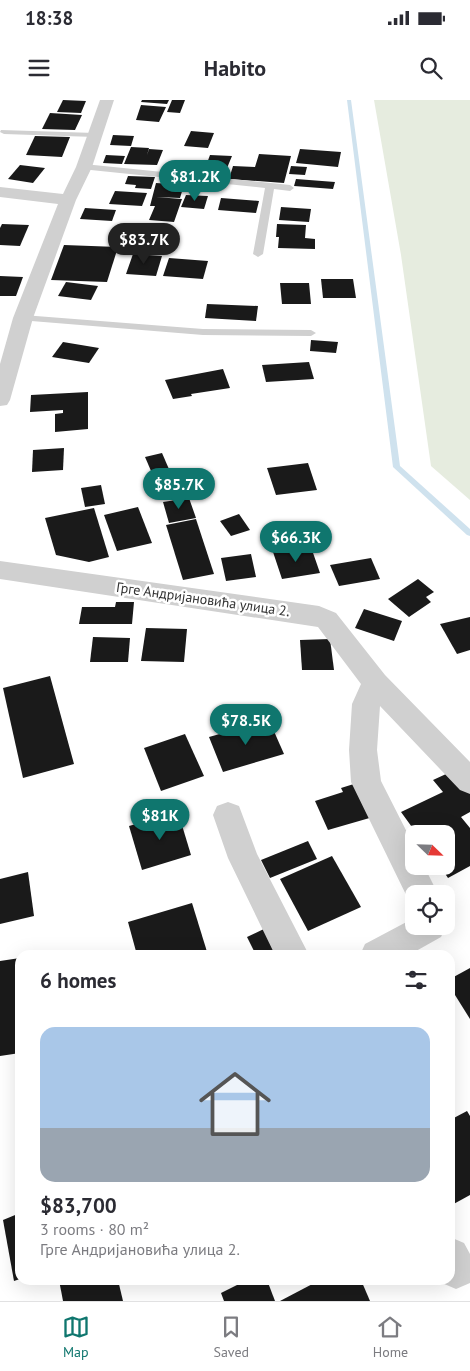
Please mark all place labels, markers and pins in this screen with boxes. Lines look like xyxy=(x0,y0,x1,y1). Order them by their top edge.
pin: $81.2K xyxy=(154,159,236,202)
pin: $83.7K xyxy=(103,222,185,265)
pin: $85.7K xyxy=(138,468,220,510)
pin: $66.3K xyxy=(255,520,337,563)
pin: $78.5K xyxy=(205,704,287,746)
pin: $81K xyxy=(130,798,190,841)

